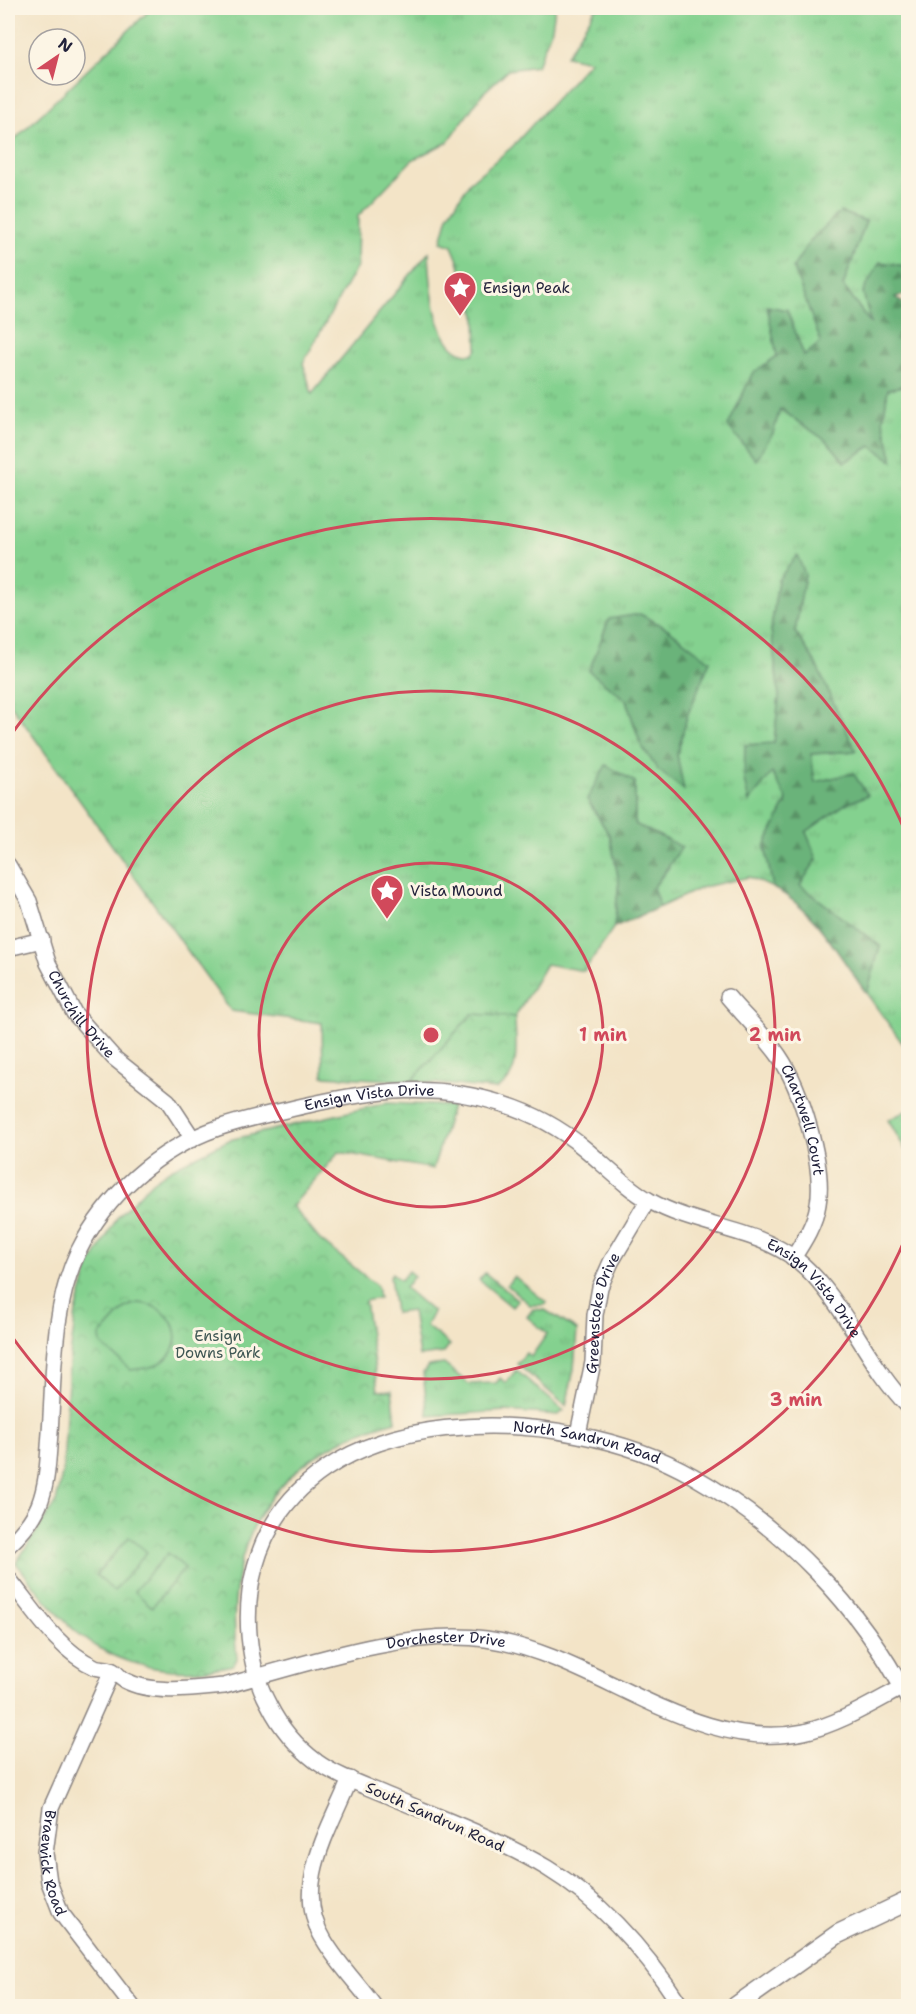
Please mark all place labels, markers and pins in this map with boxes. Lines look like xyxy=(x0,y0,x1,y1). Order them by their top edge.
place icon: Ensign Peak xyxy=(442,270,478,317)
place label: Ensign Peak xyxy=(483,278,570,298)
place icon: Vista Mound xyxy=(369,873,405,920)
place label: Vista Mound xyxy=(410,881,503,901)
centre of rings xyxy=(421,1025,441,1045)

